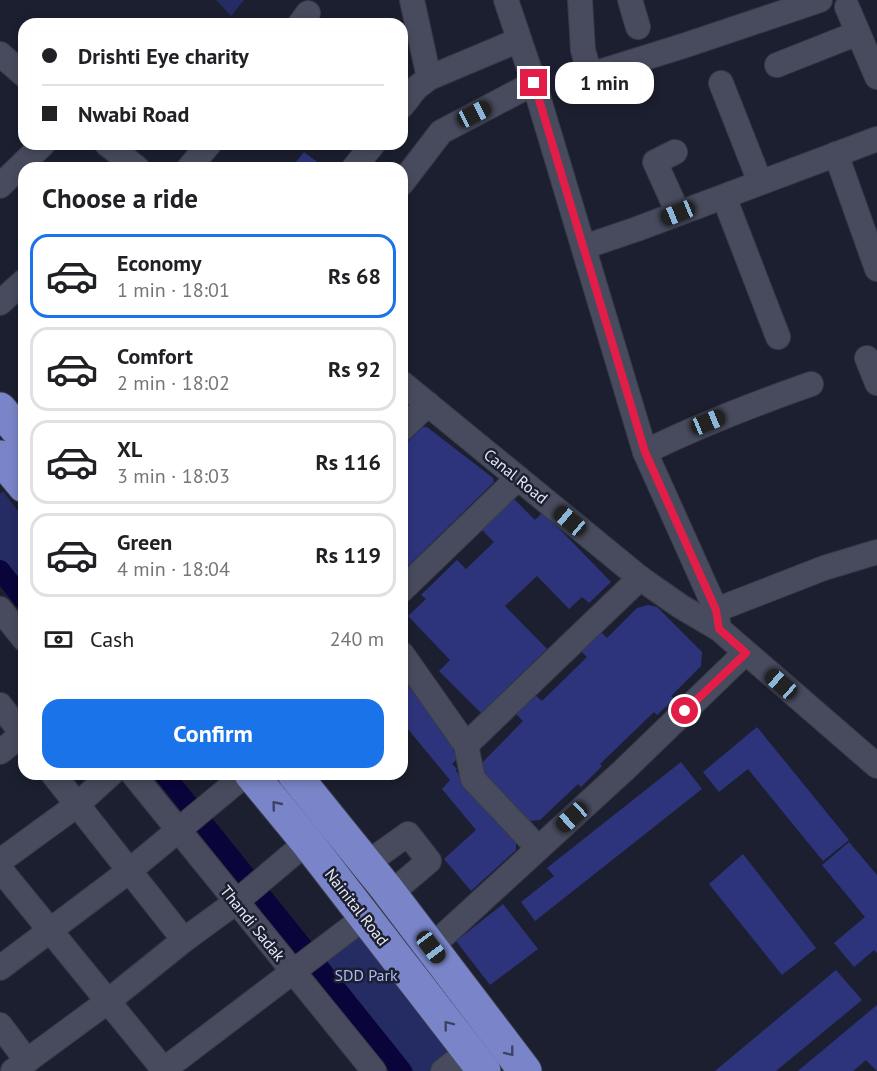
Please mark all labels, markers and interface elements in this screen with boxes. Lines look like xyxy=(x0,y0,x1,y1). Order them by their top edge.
text: Drishti Eye charity xyxy=(78,42,249,70)
callout: 1 min xyxy=(555,62,654,104)
route end xyxy=(520,69,547,96)
text: 1 min xyxy=(580,70,629,96)
car xyxy=(454,98,494,130)
text: Nwabi Road xyxy=(78,100,189,128)
text: Choose a ride xyxy=(42,181,198,215)
car xyxy=(658,198,698,228)
icon: car xyxy=(45,249,99,303)
text: Economy xyxy=(117,249,201,277)
text: Rs 68 xyxy=(328,262,381,290)
text: 1 min · 18:01 xyxy=(117,277,230,303)
icon: car xyxy=(45,342,99,396)
text: Comfort xyxy=(117,342,193,370)
text: Rs 92 xyxy=(328,355,381,383)
text: 2 min · 18:02 xyxy=(117,370,230,396)
car xyxy=(688,407,728,437)
icon: car xyxy=(45,435,99,489)
text: XL xyxy=(117,435,142,463)
street label: Canal Road xyxy=(480,444,552,508)
text: Rs 116 xyxy=(315,448,381,476)
text: 3 min · 18:03 xyxy=(117,463,230,489)
car xyxy=(550,503,590,539)
icon: car xyxy=(45,528,99,582)
text: Green xyxy=(117,528,172,556)
text: Rs 119 xyxy=(315,541,381,569)
text: 4 min · 18:04 xyxy=(117,556,230,582)
icon: cash xyxy=(42,623,75,656)
text: Cash xyxy=(90,625,134,653)
text: 240 m xyxy=(330,626,384,652)
car xyxy=(762,665,800,703)
route start xyxy=(671,697,698,724)
button: Confirm xyxy=(42,699,384,768)
car xyxy=(553,798,591,836)
one-way arrow xyxy=(273,801,284,812)
street label: Nainital Road xyxy=(321,865,393,949)
street label: Thandi Sadak xyxy=(216,881,290,965)
car xyxy=(413,927,449,967)
park label: SDD Park xyxy=(334,965,398,985)
one-way arrow xyxy=(445,1021,456,1032)
one-way arrow xyxy=(503,1045,514,1056)

